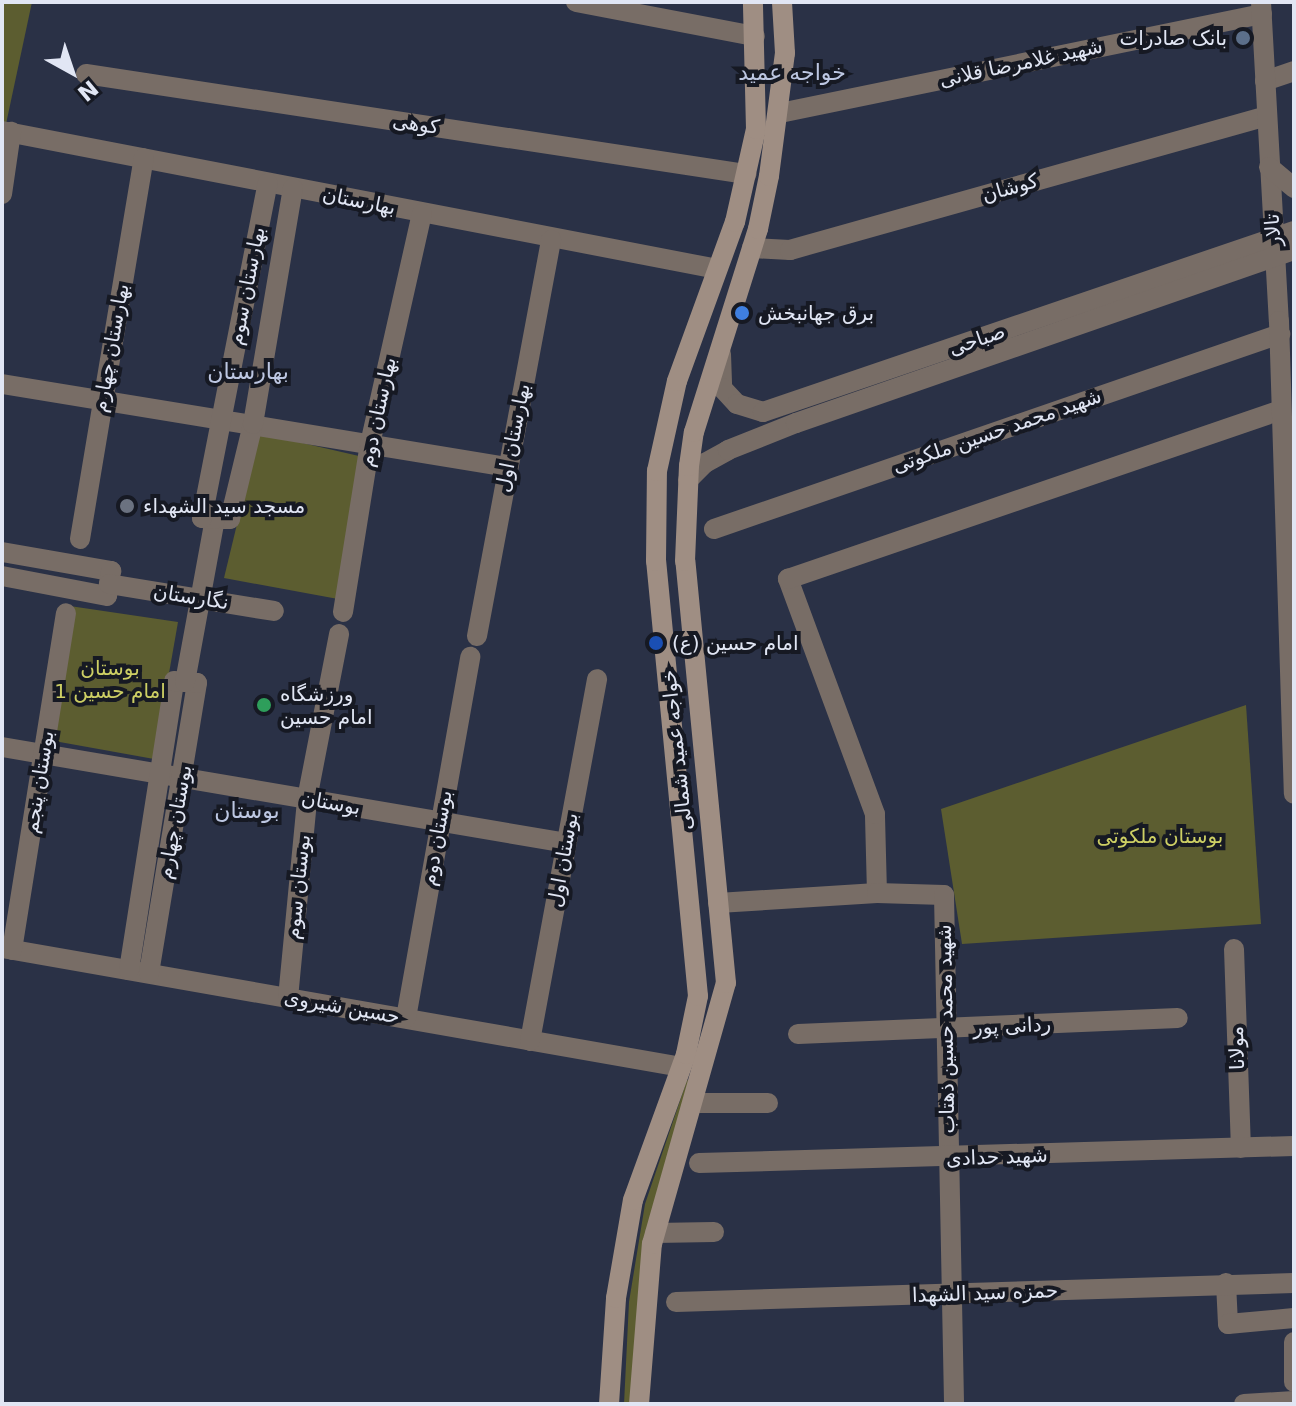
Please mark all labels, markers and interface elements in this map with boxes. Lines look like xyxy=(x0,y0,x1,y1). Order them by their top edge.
place label: بانک صادرات xyxy=(1119,26,1227,50)
marker: بانک صادرات xyxy=(1234,29,1252,47)
north arrow xyxy=(32,32,112,112)
street label: شهید غلامرضا قلانی xyxy=(937,34,1105,92)
district label: خواجه عمید xyxy=(738,60,846,86)
text: N xyxy=(73,75,103,106)
street label: کوهی xyxy=(391,108,441,140)
street label: کوشان xyxy=(979,169,1041,207)
street label: بهارستان xyxy=(320,182,398,220)
street label: تالار xyxy=(1260,213,1286,247)
street label: بهارستان سوم xyxy=(224,225,270,347)
street label: بهارستان چهارم xyxy=(88,282,134,414)
place label: برق جهانبخش xyxy=(758,301,874,325)
marker: برق جهانبخش xyxy=(733,304,751,322)
street label: صباحی xyxy=(946,319,1008,361)
street label: بهارستان دوم xyxy=(355,355,401,469)
district label: بهارستان xyxy=(207,359,289,385)
street label: بهارستان اول xyxy=(491,382,535,494)
street label: شهید محمد حسین ملکوتی xyxy=(889,384,1105,478)
place label: مسجد سید الشهداء xyxy=(143,494,305,518)
marker: مسجد سید الشهداء xyxy=(118,497,136,515)
street label: نگارستان xyxy=(152,579,230,615)
place label: امام حسین (ع) xyxy=(672,631,798,655)
marker: امام حسین (ع) xyxy=(647,634,665,652)
park label: بوستان امام حسین 1 xyxy=(54,657,166,704)
street label: خواجه عمید شمالی xyxy=(657,669,697,831)
place label: ورزشگاه امام حسین xyxy=(280,682,373,729)
marker: ورزشگاه امام حسین xyxy=(255,696,273,714)
street label: بوستان پنجم xyxy=(19,729,59,835)
street label: بوستان چهارم xyxy=(153,763,197,881)
street label: بوستان xyxy=(300,786,362,820)
street label: بوستان دوم xyxy=(417,788,457,888)
district label: بوستان xyxy=(214,798,280,824)
street label: بوستان اول xyxy=(543,811,583,909)
park label: بوستان ملکوتی xyxy=(1097,824,1223,848)
street label: بوستان سوم xyxy=(281,833,315,941)
street label: شهید محمد حسین ذهتاب xyxy=(932,924,960,1134)
street label: حسین شیروی xyxy=(282,985,402,1029)
street label: ردانی پور xyxy=(972,1012,1052,1040)
street label: مولانا xyxy=(1224,1026,1250,1070)
street label: شهید حدادی xyxy=(946,1143,1048,1171)
street label: حمزه سید الشهدا xyxy=(912,1278,1058,1308)

